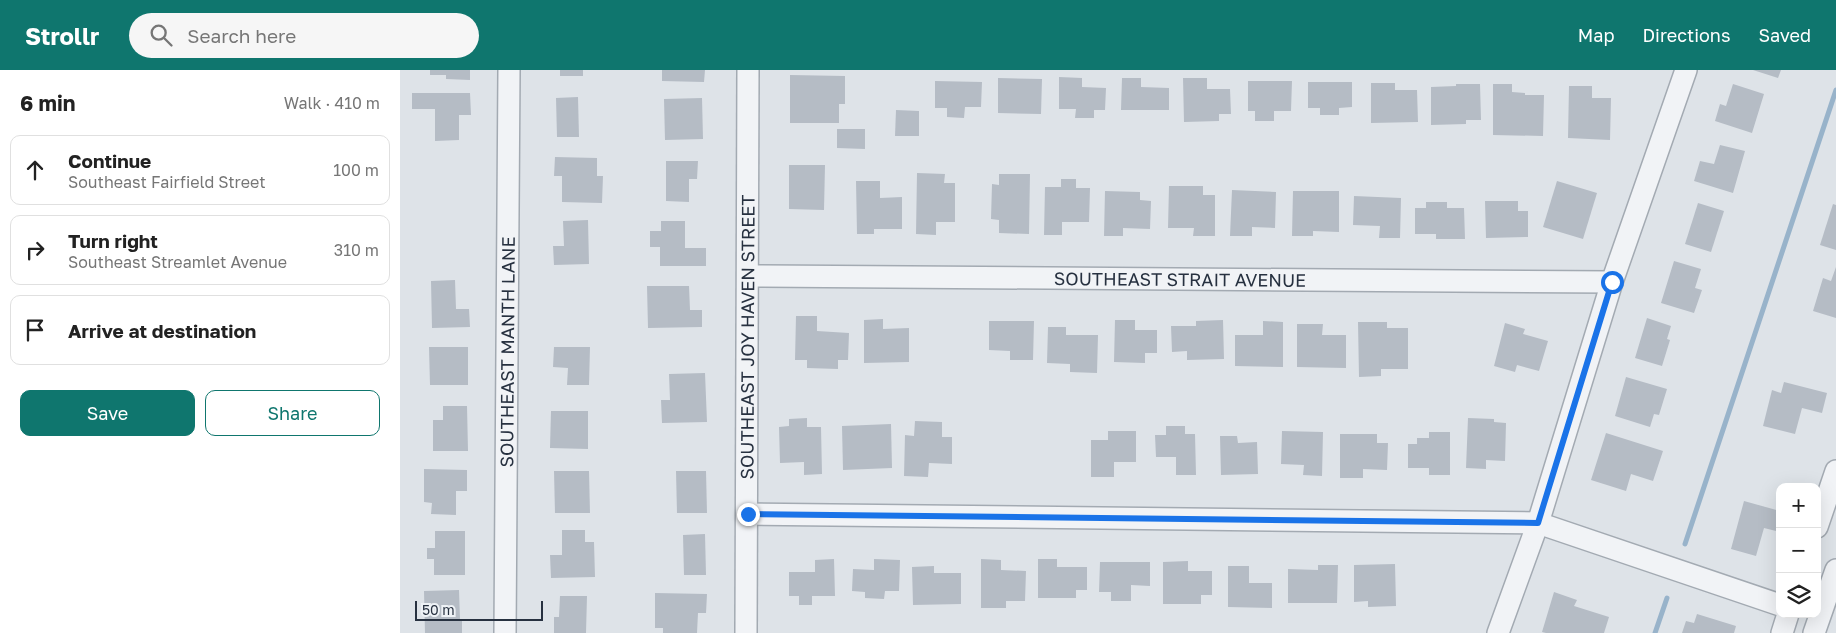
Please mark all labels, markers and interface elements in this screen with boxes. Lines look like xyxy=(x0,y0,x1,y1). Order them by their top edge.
search box xyxy=(129,13,479,58)
text: Strollr xyxy=(25,21,99,50)
icon: search xyxy=(147,21,175,49)
text: Search here xyxy=(187,24,296,47)
text: Map xyxy=(1578,24,1614,46)
text: Directions xyxy=(1642,24,1730,46)
text: Saved xyxy=(1758,24,1811,46)
text: 6 min xyxy=(20,90,75,116)
text: Walk · 410 m xyxy=(284,93,380,113)
text: Continue xyxy=(68,149,151,172)
icon: ahead xyxy=(21,156,49,184)
text: 100 m xyxy=(333,160,379,180)
text: Southeast Fairfield Street xyxy=(68,172,266,192)
street label: SOUTHEAST JOY HAVEN STREET xyxy=(736,194,759,480)
text: Turn right xyxy=(68,229,158,252)
icon: right xyxy=(21,236,49,264)
street label: SOUTHEAST MANTH LANE xyxy=(495,236,519,468)
text: 310 m xyxy=(334,240,379,260)
text: Southeast Streamlet Avenue xyxy=(68,252,287,272)
street label: SOUTHEAST STRAIT AVENUE xyxy=(1054,267,1306,291)
route start xyxy=(1601,271,1624,294)
icon: arrive xyxy=(21,316,49,344)
text: Arrive at destination xyxy=(68,319,256,342)
button: Save xyxy=(20,390,195,436)
button: Share xyxy=(205,390,380,436)
map controls xyxy=(1776,483,1821,618)
button: + xyxy=(1776,483,1821,528)
route end xyxy=(737,503,760,526)
button: − xyxy=(1776,528,1821,573)
button: layers xyxy=(1776,573,1821,618)
scale bar xyxy=(415,598,542,621)
text: 50 m xyxy=(422,601,455,618)

